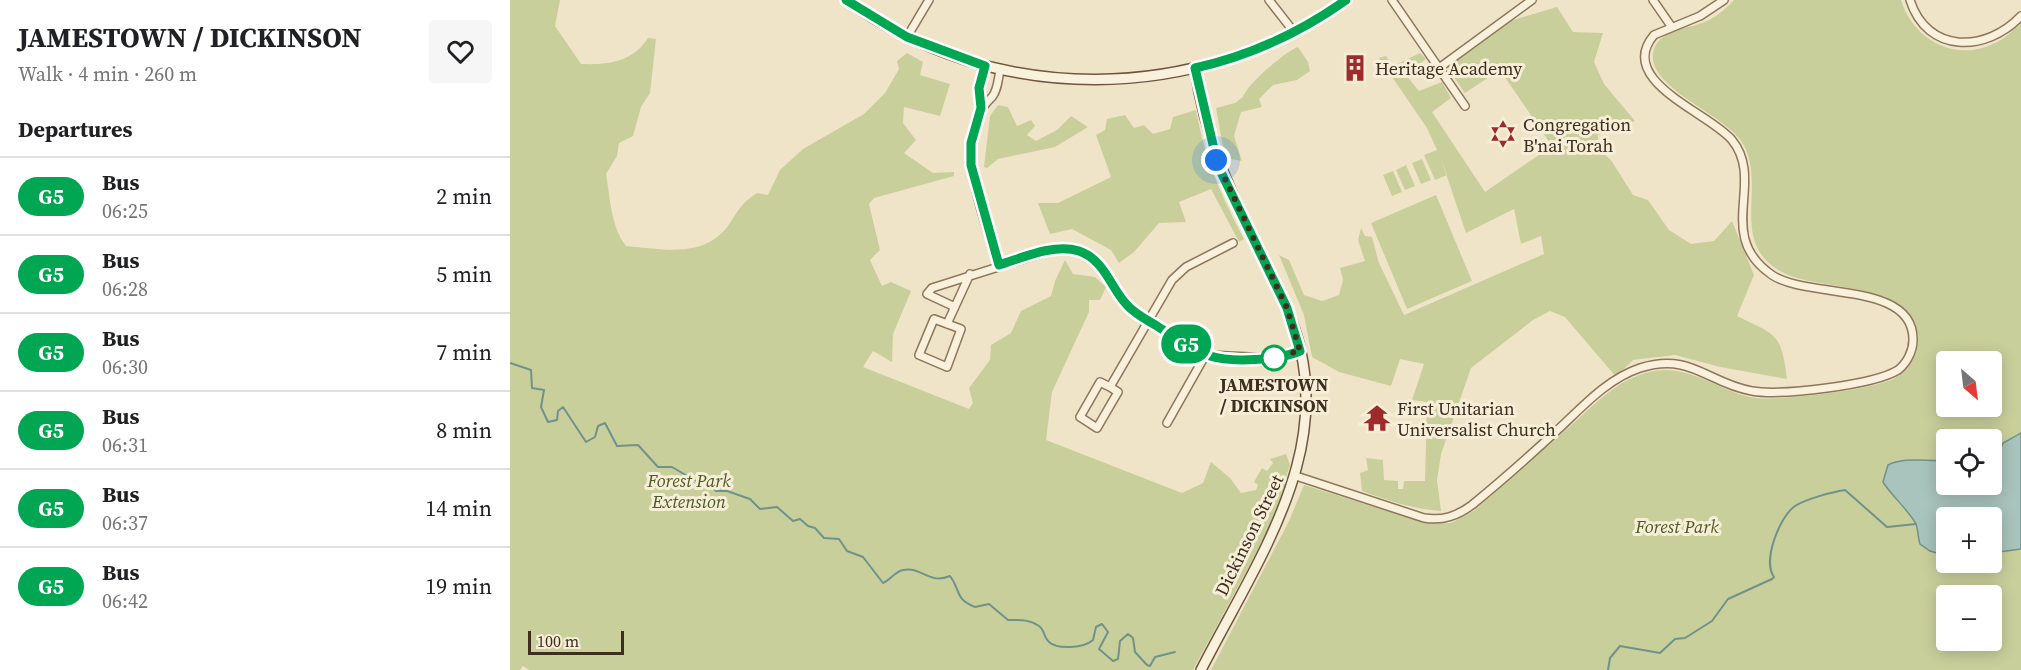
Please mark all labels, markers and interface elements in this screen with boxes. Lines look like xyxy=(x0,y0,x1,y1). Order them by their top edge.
text: JAMESTOWN / DICKINSON xyxy=(18,18,362,56)
button: heart xyxy=(429,20,492,83)
building icon: Heritage Academy xyxy=(1340,53,1370,83)
place label: Heritage Academy xyxy=(1375,56,1523,81)
text: Walk · 4 min · 260 m xyxy=(18,60,197,88)
place label: Congregation B'nai Torah xyxy=(1523,112,1631,158)
text: Departures xyxy=(18,114,132,144)
synagogue icon: Congregation B'nai Torah xyxy=(1488,119,1518,149)
your location xyxy=(1201,145,1231,175)
text: Bus xyxy=(102,167,139,197)
text: 2 min xyxy=(436,181,492,211)
text: G5 xyxy=(38,182,64,211)
text: 06:25 xyxy=(102,197,148,225)
text: Bus xyxy=(102,245,139,275)
text: 5 min xyxy=(436,259,492,289)
text: G5 xyxy=(38,260,64,289)
text: 06:28 xyxy=(102,275,148,303)
text: Bus xyxy=(102,323,139,353)
line badge: G5 xyxy=(1159,324,1213,364)
text: G5 xyxy=(1173,330,1199,359)
text: 7 min xyxy=(436,337,492,367)
text: G5 xyxy=(38,338,64,367)
marker: JAMESTOWN / DICKINSON xyxy=(1261,345,1287,371)
north arrow xyxy=(1936,351,2002,417)
map controls xyxy=(1936,351,2002,651)
text: 06:30 xyxy=(102,353,148,381)
place label: JAMESTOWN / DICKINSON xyxy=(1219,372,1328,418)
place label: First Unitarian Universalist Church xyxy=(1397,396,1556,442)
text: Bus xyxy=(102,401,139,431)
temple icon: First Unitarian Universalist Church xyxy=(1362,403,1392,433)
text: 8 min xyxy=(436,415,492,445)
text: G5 xyxy=(38,416,64,445)
button: locate xyxy=(1936,429,2002,495)
text: 06:31 xyxy=(102,431,148,459)
park label: Forest Park Extension xyxy=(646,468,731,514)
street label: Dickinson Street xyxy=(1209,470,1289,600)
text: Bus xyxy=(102,479,139,509)
text: 14 min xyxy=(425,493,492,523)
text: G5 xyxy=(38,494,64,523)
button: + xyxy=(1936,507,2002,573)
text: 06:37 xyxy=(102,509,148,537)
park label: Forest Park xyxy=(1634,514,1719,539)
text: Bus xyxy=(102,557,139,587)
text: 19 min xyxy=(425,571,492,601)
text: G5 xyxy=(38,572,64,601)
button: − xyxy=(1936,585,2002,651)
text: 06:42 xyxy=(102,587,148,615)
scale bar xyxy=(528,628,624,656)
text: 100 m xyxy=(537,630,579,652)

